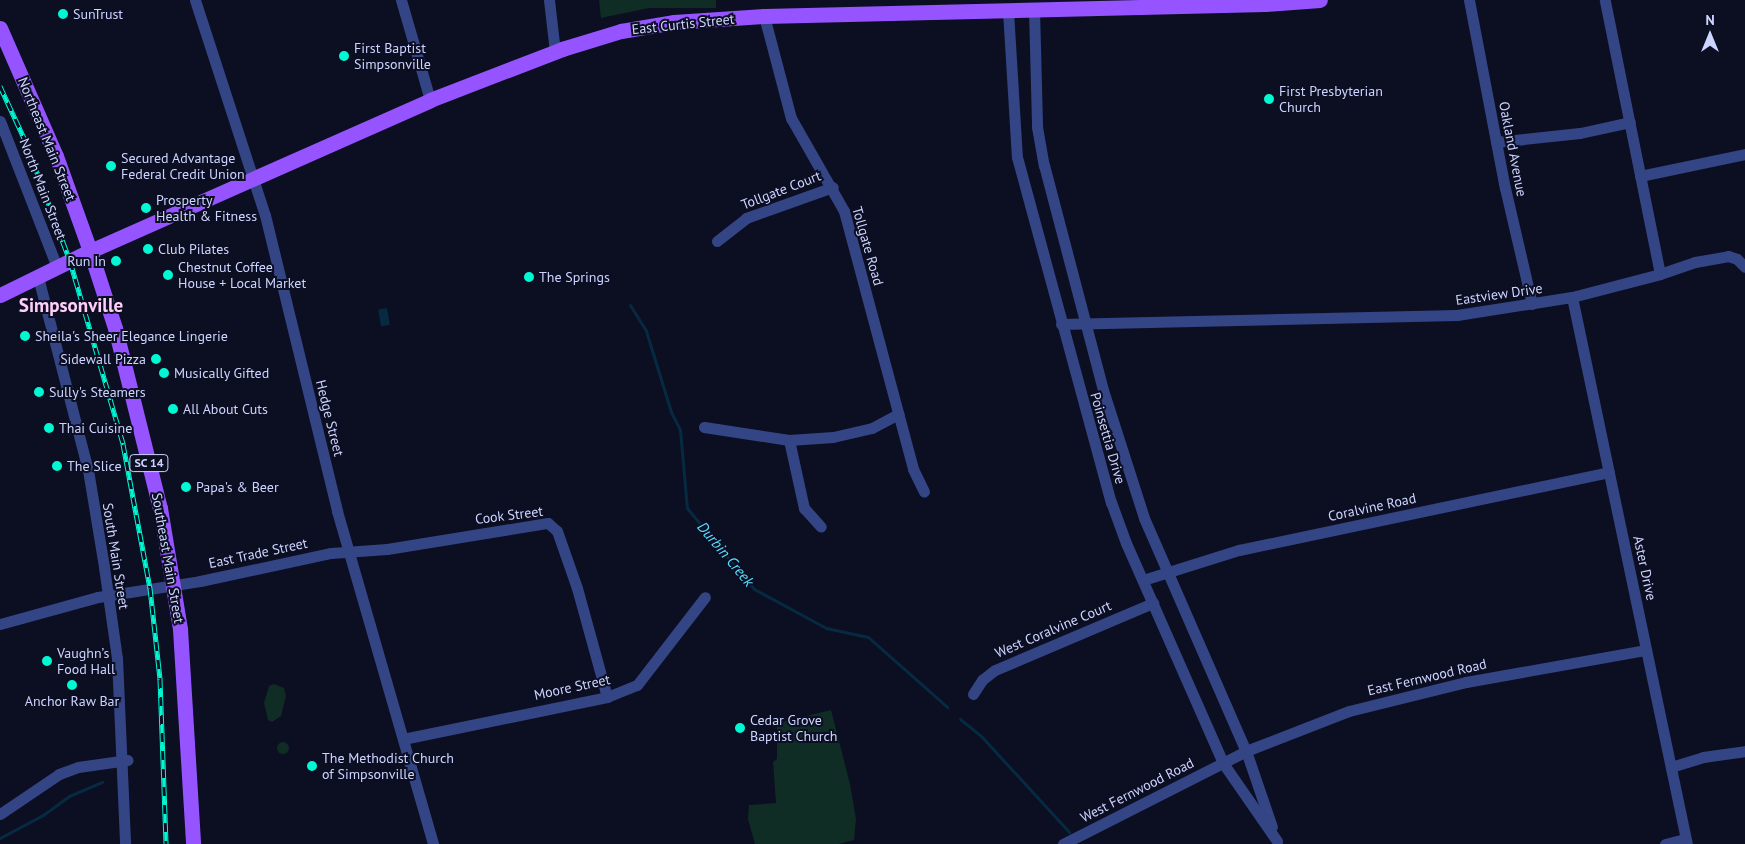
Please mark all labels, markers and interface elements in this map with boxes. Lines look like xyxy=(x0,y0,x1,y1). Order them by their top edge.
place label: SunTrust xyxy=(73,6,123,22)
marker: SunTrust xyxy=(57,8,69,20)
street label: East Curtis Street xyxy=(631,10,735,38)
north arrow xyxy=(1685,10,1735,60)
text: N xyxy=(1705,11,1715,29)
place label: First Baptist Simpsonville xyxy=(354,40,431,72)
marker: First Baptist Simpsonville xyxy=(338,50,350,62)
street label: Northeast Main Street xyxy=(15,75,79,203)
place label: First Presbyterian Church xyxy=(1279,83,1383,115)
marker: First Presbyterian Church xyxy=(1263,93,1275,105)
street label: Oakland Avenue xyxy=(1496,100,1530,198)
street label: North Main Street xyxy=(16,136,70,242)
place label: Secured Advantage Federal Credit Union xyxy=(121,150,245,182)
marker: Secured Advantage Federal Credit Union xyxy=(105,160,117,172)
street label: Tollgate Court xyxy=(739,167,823,213)
place label: Prosperty Health & Fitness xyxy=(156,192,257,224)
marker: Prosperty Health & Fitness xyxy=(140,202,152,214)
street label: Tollgate Road xyxy=(849,205,887,287)
place label: Club Pilates xyxy=(158,241,229,257)
marker: Club Pilates xyxy=(142,243,154,255)
place label: Run In xyxy=(67,253,106,269)
marker: Run In xyxy=(110,255,122,267)
place label: Chestnut Coffee House + Local Market xyxy=(178,259,306,292)
marker: Chestnut Coffee House + Local Market xyxy=(162,269,174,281)
place label: The Springs xyxy=(539,269,610,285)
marker: The Springs xyxy=(523,271,535,283)
street label: Eastview Drive xyxy=(1454,280,1544,308)
district label: Simpsonville xyxy=(19,295,123,317)
place label: Sheila's Sheer Elegance Lingerie xyxy=(35,328,228,344)
marker: Sheila's Sheer Elegance Lingerie xyxy=(19,330,31,342)
place label: Sidewall Pizza xyxy=(60,351,146,367)
marker: Sidewall Pizza xyxy=(150,353,162,365)
place label: Musically Gifted xyxy=(174,365,270,381)
marker: Musically Gifted xyxy=(158,367,170,379)
street label: Hedge Street xyxy=(312,378,348,458)
place label: Sully's Steamers xyxy=(49,384,146,400)
marker: Sully's Steamers xyxy=(33,386,45,398)
street label: Poinsettia Drive xyxy=(1087,390,1129,486)
place label: All About Cuts xyxy=(183,401,268,417)
marker: All About Cuts xyxy=(167,403,179,415)
place label: Thai Cuisine xyxy=(59,420,132,436)
marker: Thai Cuisine xyxy=(43,422,55,434)
road number: SC 14 xyxy=(129,453,169,472)
place label: The Slice xyxy=(67,458,122,474)
marker: The Slice xyxy=(51,460,63,472)
place label: Papa's & Beer xyxy=(196,479,279,495)
marker: Papa's & Beer xyxy=(180,481,192,493)
street label: Coralvine Road xyxy=(1327,489,1417,525)
street label: Southeast Main Street xyxy=(148,491,188,625)
street label: South Main Street xyxy=(99,502,133,610)
street label: Cook Street xyxy=(474,502,544,528)
water label: Durbin Creek xyxy=(694,518,758,590)
street label: East Trade Street xyxy=(207,534,309,572)
street label: Aster Drive xyxy=(1630,534,1660,602)
street label: West Coralvine Court xyxy=(992,597,1114,661)
place label: Vaughn’s Food Hall xyxy=(57,645,115,678)
marker: Vaughn’s Food Hall xyxy=(41,655,53,667)
street label: East Fernwood Road xyxy=(1366,655,1488,699)
street label: Moore Street xyxy=(532,671,612,703)
marker: Anchor Raw Bar xyxy=(66,679,78,691)
place label: Anchor Raw Bar xyxy=(25,693,119,709)
place label: Cedar Grove Baptist Church xyxy=(750,712,837,744)
marker: Cedar Grove Baptist Church xyxy=(734,722,746,734)
place label: The Methodist Church of Simpsonville xyxy=(322,750,454,782)
street label: West Fernwood Road xyxy=(1077,754,1197,826)
marker: The Methodist Church of Simpsonville xyxy=(306,760,318,772)

